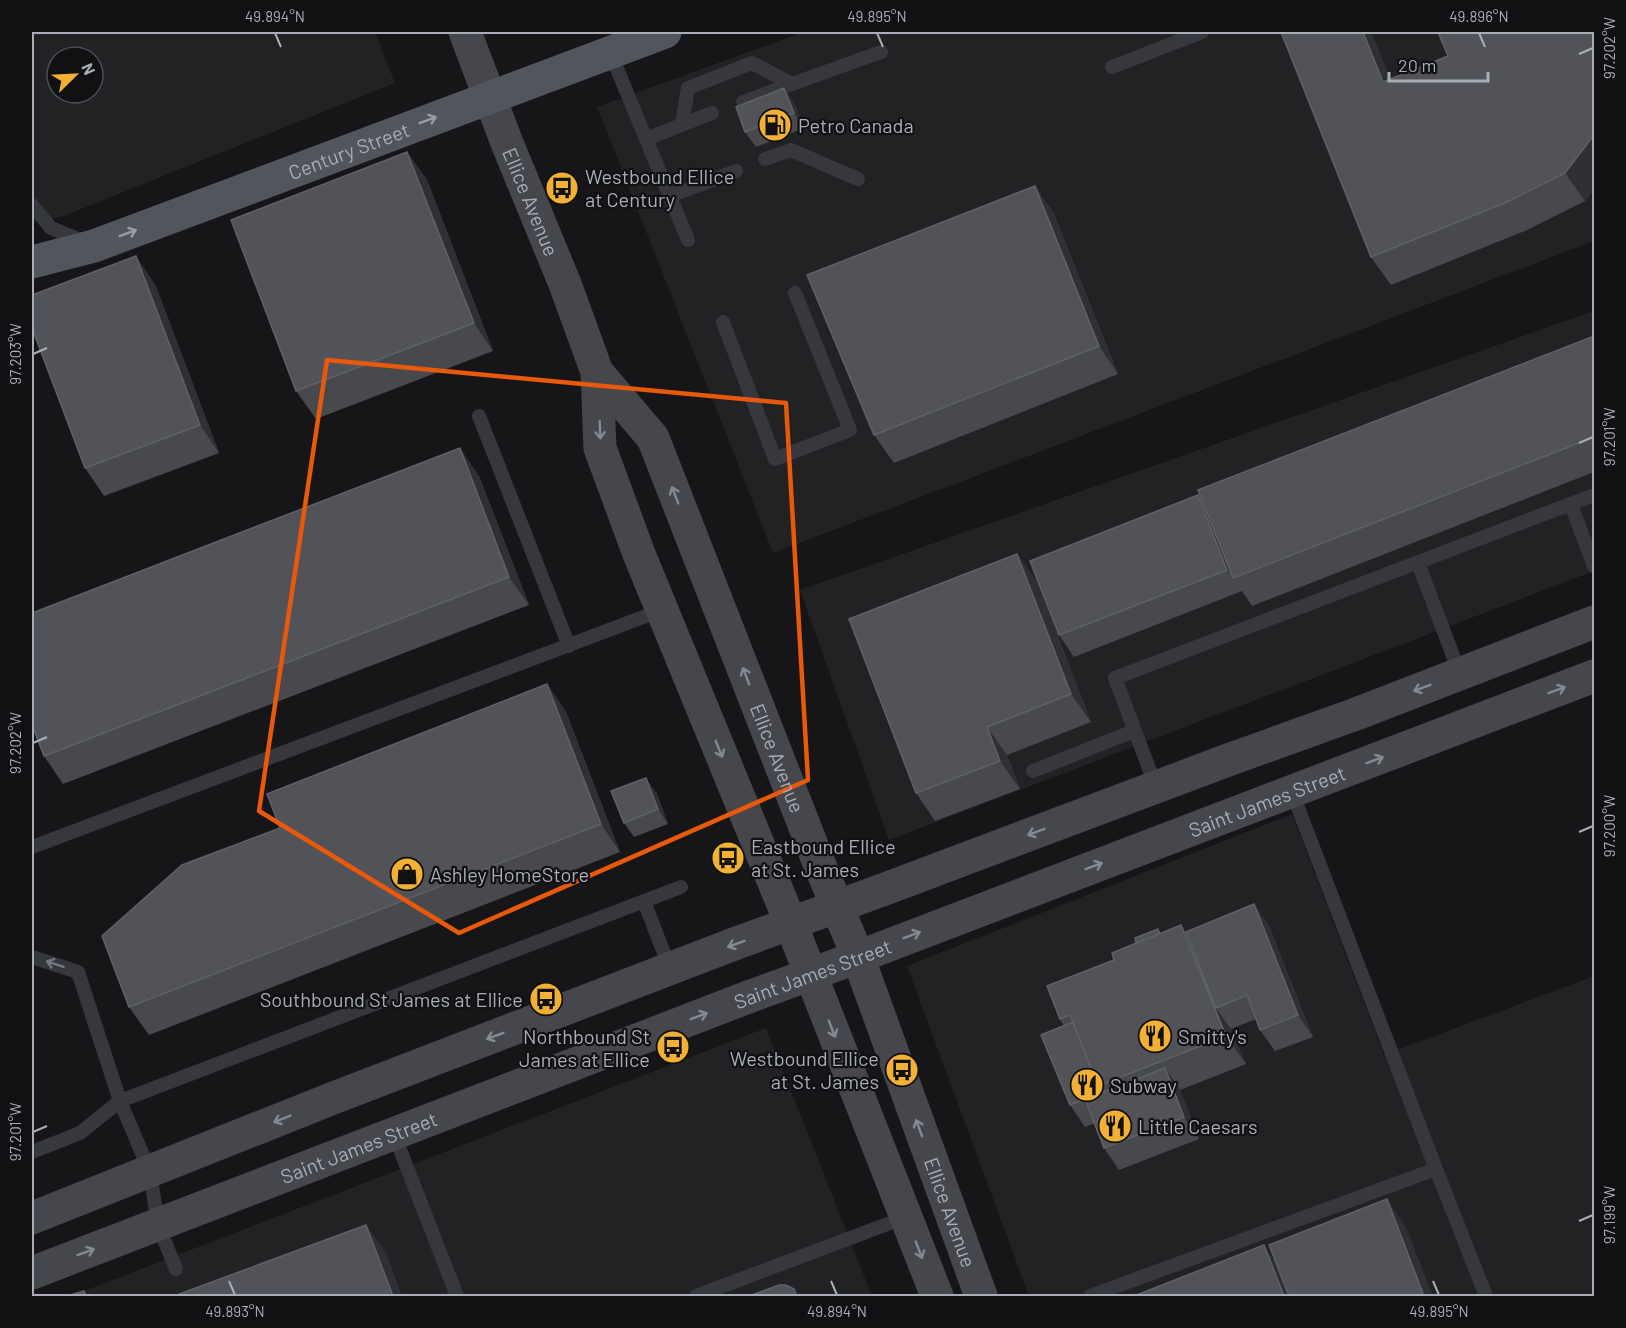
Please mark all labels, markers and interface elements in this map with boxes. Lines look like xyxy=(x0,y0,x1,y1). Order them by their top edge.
text: 49.894°N xyxy=(245,7,305,25)
text: 49.895°N xyxy=(847,7,907,25)
text: 49.896°N xyxy=(1449,7,1509,25)
text: 97.202°W xyxy=(1600,17,1618,79)
north arrow xyxy=(45,45,105,105)
scale bar xyxy=(1389,45,1488,83)
text: 20 m xyxy=(1398,54,1436,76)
text: N xyxy=(78,60,100,77)
fuel station icon: Petro Canada xyxy=(757,107,793,143)
place label: Petro Canada xyxy=(798,113,914,137)
one-way arrow xyxy=(418,114,437,125)
street label: Century Street xyxy=(285,117,412,184)
street label: Ellice Avenue xyxy=(498,144,564,259)
place label: Westbound Ellice at Century xyxy=(585,164,734,211)
bus stop icon: Westbound Ellice at Century xyxy=(544,170,580,206)
one-way arrow xyxy=(118,227,137,238)
text: 97.203°W xyxy=(6,323,24,385)
text: 97.201°W xyxy=(1600,408,1618,466)
one-way arrow xyxy=(594,420,605,439)
one-way arrow xyxy=(669,486,680,504)
one-way arrow xyxy=(740,668,751,686)
one-way arrow xyxy=(1414,684,1432,695)
one-way arrow xyxy=(1547,684,1566,695)
street label: Ellice Avenue xyxy=(746,700,810,816)
text: 97.202°W xyxy=(6,712,24,774)
one-way arrow xyxy=(714,739,725,757)
one-way arrow xyxy=(1365,753,1384,764)
street label: Saint James Street xyxy=(1185,760,1349,842)
text: 97.200°W xyxy=(1600,795,1618,857)
one-way arrow xyxy=(1027,827,1045,838)
place label: Eastbound Ellice at St. James xyxy=(751,834,896,881)
bus stop icon: Eastbound Ellice at St. James xyxy=(710,840,746,876)
shop icon: Ashley HomeStore xyxy=(389,856,425,892)
one-way arrow xyxy=(1085,860,1103,871)
place label: Ashley HomeStore xyxy=(430,862,589,886)
one-way arrow xyxy=(902,929,921,940)
street label: Saint James Street xyxy=(730,933,895,1013)
one-way arrow xyxy=(727,939,745,950)
one-way arrow xyxy=(46,958,65,969)
bus stop icon: Southbound St James at Ellice xyxy=(528,981,564,1017)
place label: Southbound St James at Ellice xyxy=(260,987,523,1011)
one-way arrow xyxy=(689,1010,708,1021)
restaurant icon: Smitty's xyxy=(1137,1018,1173,1054)
one-way arrow xyxy=(827,1019,838,1038)
place label: Northbound St James at Ellice xyxy=(519,1024,650,1071)
place label: Smitty's xyxy=(1178,1024,1247,1048)
bus stop icon: Northbound St James at Ellice xyxy=(655,1029,691,1065)
one-way arrow xyxy=(486,1031,505,1042)
place label: Westbound Ellice at St. James xyxy=(730,1046,879,1093)
bus stop icon: Westbound Ellice at St. James xyxy=(884,1052,920,1088)
restaurant icon: Subway xyxy=(1069,1067,1105,1103)
place label: Subway xyxy=(1110,1073,1177,1097)
text: 97.201°W xyxy=(6,1103,24,1161)
street label: Saint James Street xyxy=(277,1106,440,1188)
restaurant icon: Little Caesars xyxy=(1097,1108,1133,1144)
one-way arrow xyxy=(273,1114,292,1125)
place label: Little Caesars xyxy=(1138,1114,1258,1138)
one-way arrow xyxy=(913,1119,924,1137)
street label: Ellice Avenue xyxy=(920,1154,981,1270)
text: 97.199°W xyxy=(1600,1186,1618,1244)
one-way arrow xyxy=(914,1240,925,1259)
one-way arrow xyxy=(76,1246,95,1257)
text: 49.893°N xyxy=(205,1302,265,1320)
text: 49.894°N xyxy=(807,1302,867,1320)
text: 49.895°N xyxy=(1409,1302,1469,1320)

